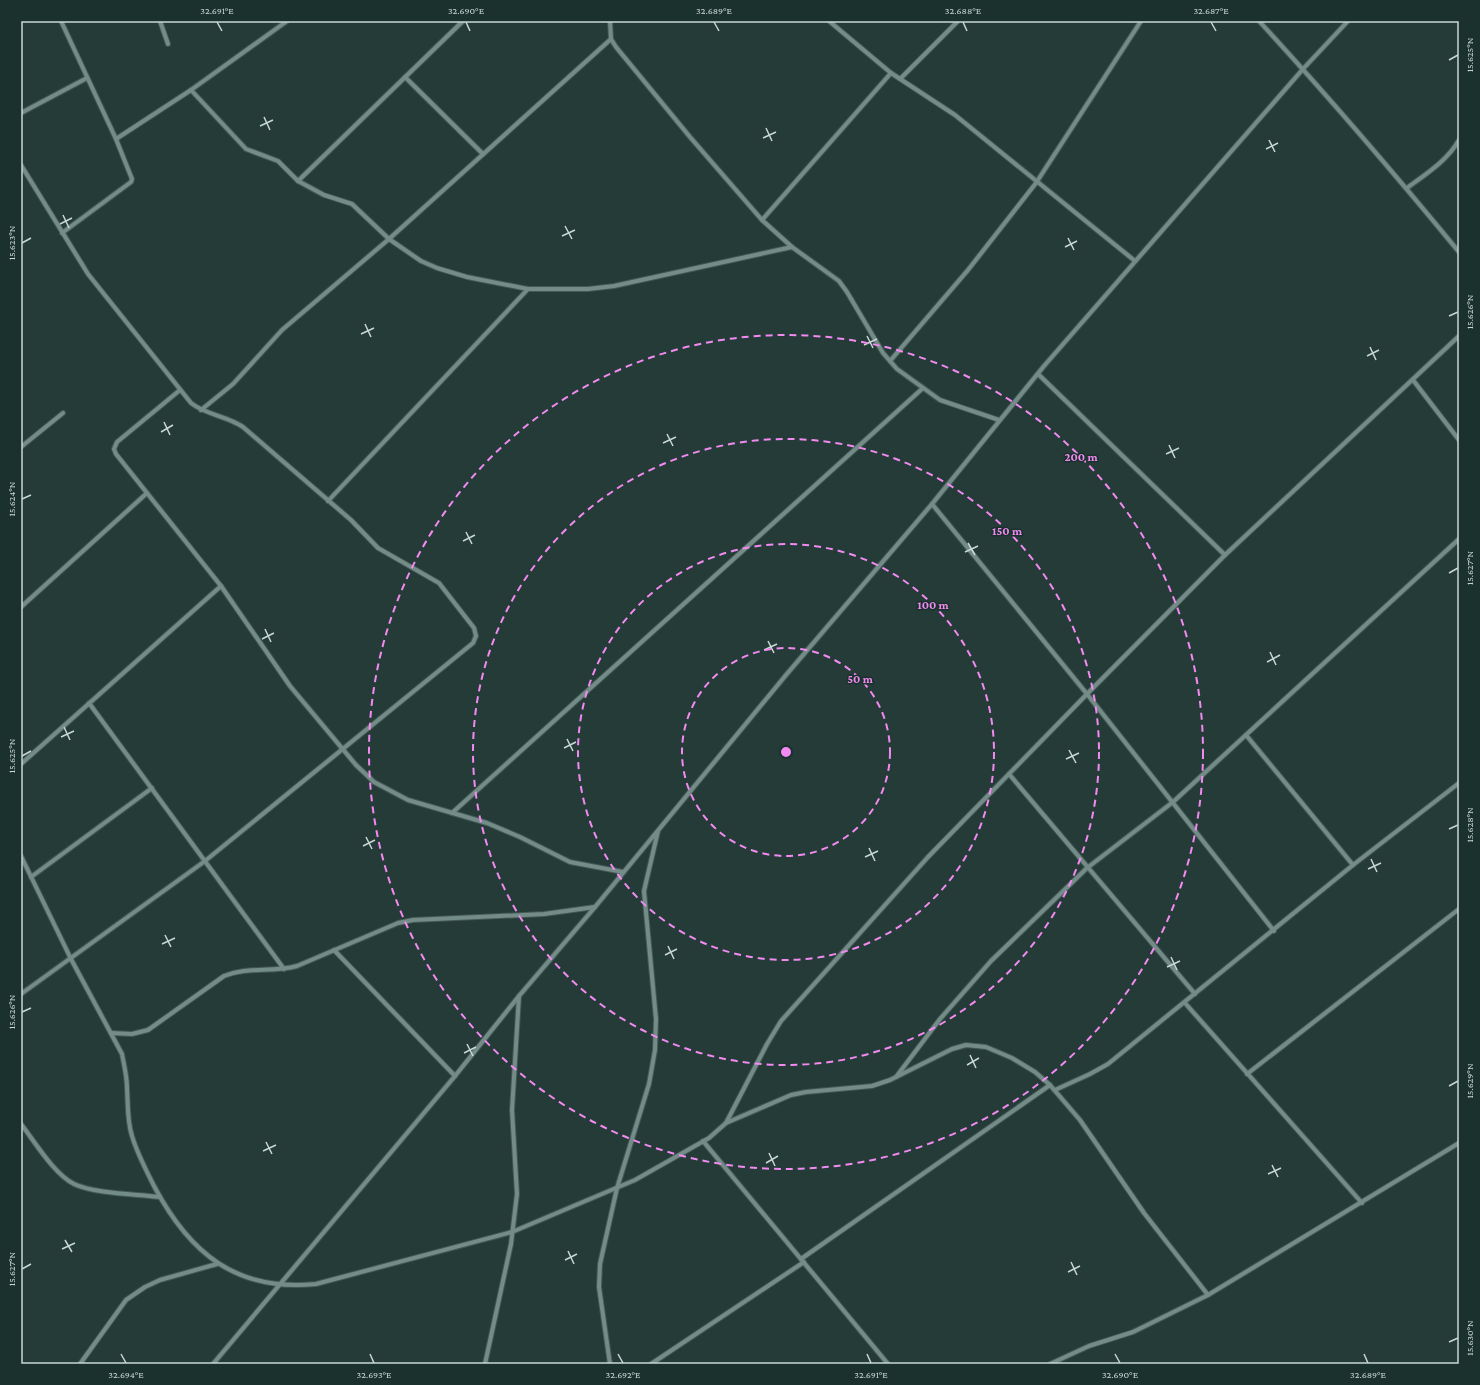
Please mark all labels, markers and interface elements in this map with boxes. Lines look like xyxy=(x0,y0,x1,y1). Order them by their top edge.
text: 32.691°E xyxy=(200,5,234,16)
text: 32.690°E xyxy=(448,5,485,16)
text: 32.689°E xyxy=(696,5,733,16)
text: 32.688°E xyxy=(945,5,982,16)
text: 32.687°E xyxy=(1193,5,1229,16)
text: 15.625°N xyxy=(1464,37,1475,72)
text: 15.623°N xyxy=(6,225,17,260)
text: 15.626°N xyxy=(1464,294,1475,329)
text: 200 m xyxy=(1064,450,1098,464)
text: 15.624°N xyxy=(6,481,17,516)
text: 150 m xyxy=(992,524,1023,538)
text: 15.627°N xyxy=(1464,550,1475,585)
text: 100 m xyxy=(917,598,950,612)
text: 50 m xyxy=(847,672,874,686)
text: 15.625°N xyxy=(6,738,17,773)
centre of rings xyxy=(779,745,793,759)
text: 15.628°N xyxy=(1464,807,1475,843)
text: 15.626°N xyxy=(6,994,17,1029)
text: 15.629°N xyxy=(1464,1063,1475,1098)
text: 15.627°N xyxy=(6,1251,17,1286)
text: 15.630°N xyxy=(1464,1320,1475,1356)
text: 32.694°E xyxy=(108,1369,144,1380)
text: 32.693°E xyxy=(356,1369,392,1380)
text: 32.692°E xyxy=(606,1369,641,1380)
text: 32.691°E xyxy=(854,1369,888,1380)
text: 32.690°E xyxy=(1102,1369,1139,1380)
text: 32.689°E xyxy=(1350,1369,1387,1380)

